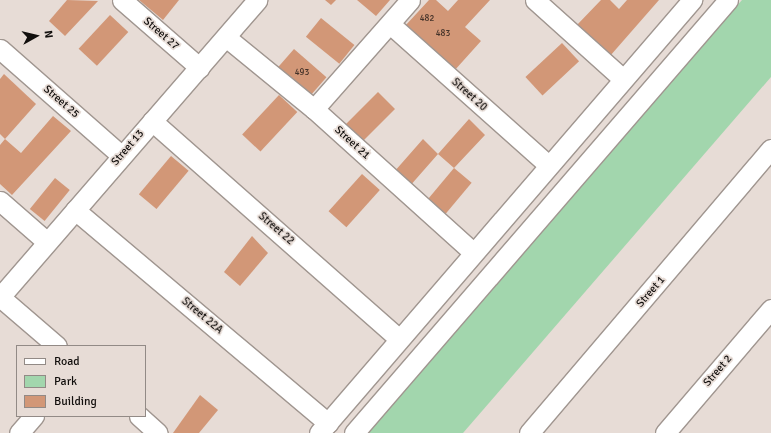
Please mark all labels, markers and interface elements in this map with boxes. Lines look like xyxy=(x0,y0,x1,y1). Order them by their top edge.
house number: 482 xyxy=(420,14,434,24)
street label: Street 27 xyxy=(140,15,182,53)
north arrow xyxy=(16,16,56,56)
house number: 483 xyxy=(436,29,450,39)
text: N xyxy=(41,30,55,39)
house number: 493 xyxy=(295,68,309,78)
street label: Street 20 xyxy=(449,76,489,114)
street label: Street 25 xyxy=(40,83,82,121)
street label: Street 21 xyxy=(332,124,372,162)
street label: Street 13 xyxy=(109,127,147,169)
street label: Street 22 xyxy=(255,210,297,248)
street label: Street 1 xyxy=(634,274,668,310)
street label: Street 22A xyxy=(179,295,225,337)
legend xyxy=(16,345,146,417)
street label: Street 2 xyxy=(701,353,735,389)
text: Road xyxy=(54,354,80,369)
text: Park xyxy=(54,374,77,389)
text: Building xyxy=(54,394,97,409)

